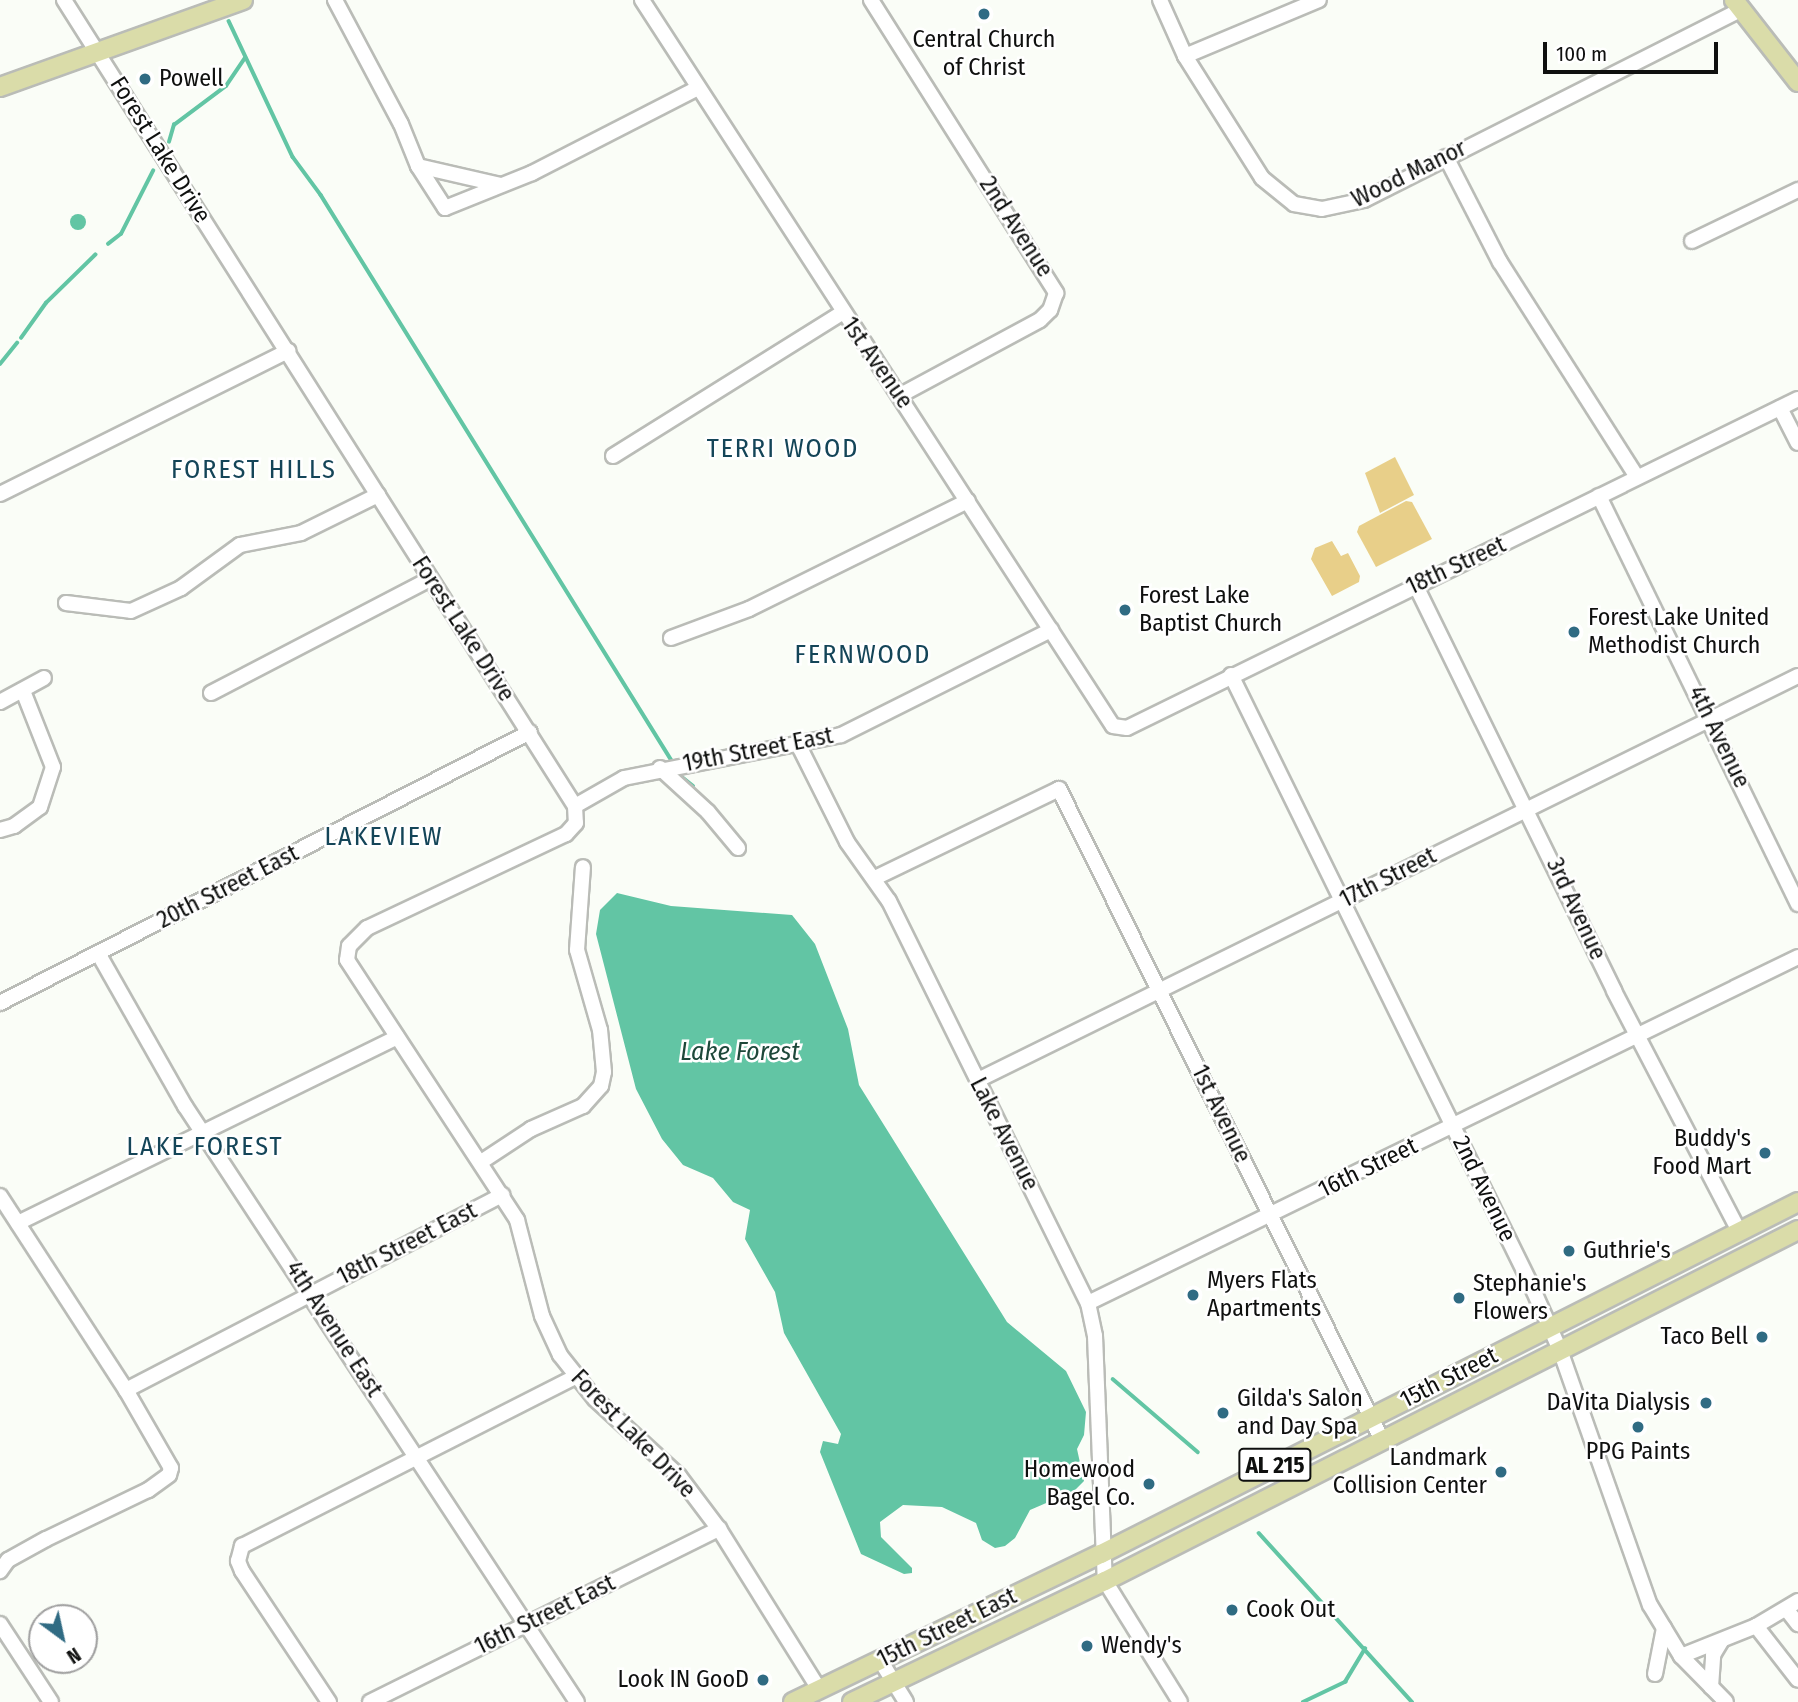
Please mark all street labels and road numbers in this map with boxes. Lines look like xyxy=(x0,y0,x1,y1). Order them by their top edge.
street label: Forest Lake Drive xyxy=(104,72,216,228)
street label: Wood Manor xyxy=(1347,134,1471,214)
street label: 2nd Avenue xyxy=(973,171,1059,283)
street label: 1st Avenue xyxy=(835,312,919,414)
street label: 18th Street xyxy=(1402,530,1510,602)
street label: Forest Lake Drive xyxy=(405,551,521,707)
street label: 4th Avenue xyxy=(1682,681,1756,793)
street label: 19th Street East xyxy=(680,721,836,779)
street label: 20th Street East xyxy=(153,839,303,935)
street label: 17th Street xyxy=(1335,842,1441,914)
street label: 3rd Avenue xyxy=(1540,853,1612,965)
street label: 1st Avenue xyxy=(1185,1060,1257,1168)
street label: Lake Avenue xyxy=(963,1073,1045,1195)
street label: 16th Street xyxy=(1314,1132,1422,1204)
street label: 2nd Avenue xyxy=(1446,1132,1522,1246)
street label: 18th Street East xyxy=(332,1196,482,1292)
street label: 4th Avenue East xyxy=(279,1256,389,1402)
street label: 15th Street xyxy=(1396,1341,1502,1415)
street label: Forest Lake Drive xyxy=(565,1364,701,1504)
road number: AL 215 xyxy=(1238,1446,1312,1484)
street label: 16th Street East xyxy=(470,1569,620,1661)
street label: 15th Street East xyxy=(873,1582,1021,1674)

